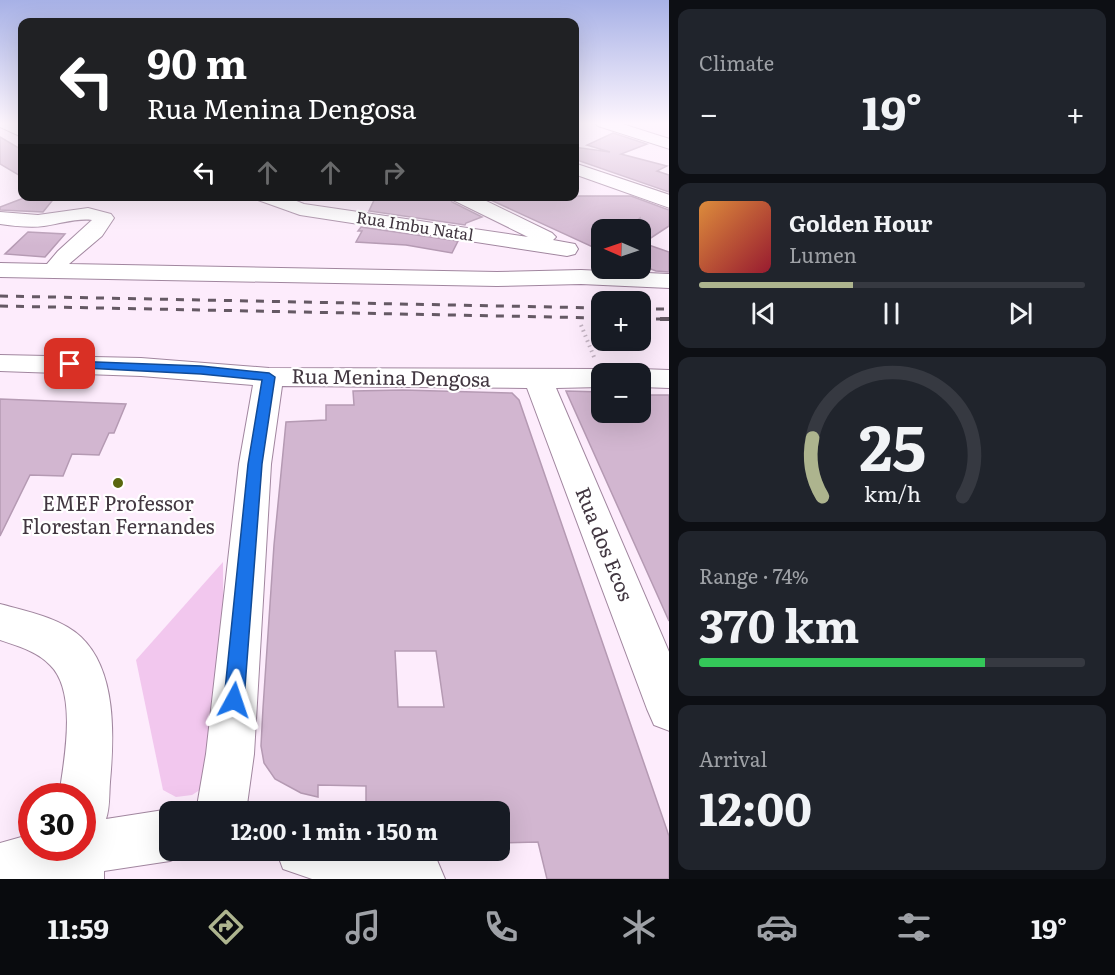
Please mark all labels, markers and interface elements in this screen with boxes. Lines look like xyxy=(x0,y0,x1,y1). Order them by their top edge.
text: 90 m xyxy=(147,30,247,92)
icon: left xyxy=(48,42,126,120)
text: Climate xyxy=(699,47,774,77)
text: 19° xyxy=(862,77,922,144)
text: Rua Menina Dengosa xyxy=(147,87,416,127)
text: − xyxy=(699,87,718,136)
text: + xyxy=(1066,87,1085,136)
icon: left xyxy=(188,156,221,189)
icon: ahead xyxy=(251,156,284,189)
icon: ahead xyxy=(314,156,347,189)
icon: right xyxy=(377,156,410,189)
street label: Rua Imbu Natal xyxy=(355,204,476,246)
text: Golden Hour xyxy=(789,206,932,239)
north arrow xyxy=(591,219,651,279)
map controls xyxy=(591,219,651,423)
text: Lumen xyxy=(789,239,857,269)
button: + xyxy=(591,291,651,351)
icon: previous xyxy=(747,297,780,330)
icon: pause xyxy=(875,297,908,330)
icon: next xyxy=(1004,297,1037,330)
pin xyxy=(44,338,95,389)
icon: arrive xyxy=(53,347,86,380)
street label: Rua Menina Dengosa xyxy=(291,359,491,393)
button: − xyxy=(591,363,651,423)
text: 25 xyxy=(858,398,926,490)
marker: EMEF Professor Florestan Fernandes xyxy=(111,476,125,490)
text: km/h xyxy=(863,477,921,509)
street label: Rua dos Ecos xyxy=(569,482,642,605)
place label: EMEF Professor Florestan Fernandes xyxy=(21,487,215,540)
text: Range · 74% xyxy=(699,560,809,590)
text: 370 km xyxy=(699,590,859,657)
position arrow xyxy=(202,668,266,732)
text: Arrival xyxy=(699,743,767,773)
text: 12:00 xyxy=(699,773,812,840)
speed limit sign: 30 xyxy=(18,783,96,861)
text: 12:00 · 1 min · 150 m xyxy=(231,814,438,847)
icon: directions xyxy=(205,906,247,948)
icon: music xyxy=(342,906,384,948)
icon: phone xyxy=(480,906,522,948)
icon: climate xyxy=(618,906,660,948)
icon: car xyxy=(756,906,798,948)
icon: filters xyxy=(893,906,935,948)
text: 11:59 xyxy=(48,907,109,947)
text: 19° xyxy=(1031,907,1067,947)

